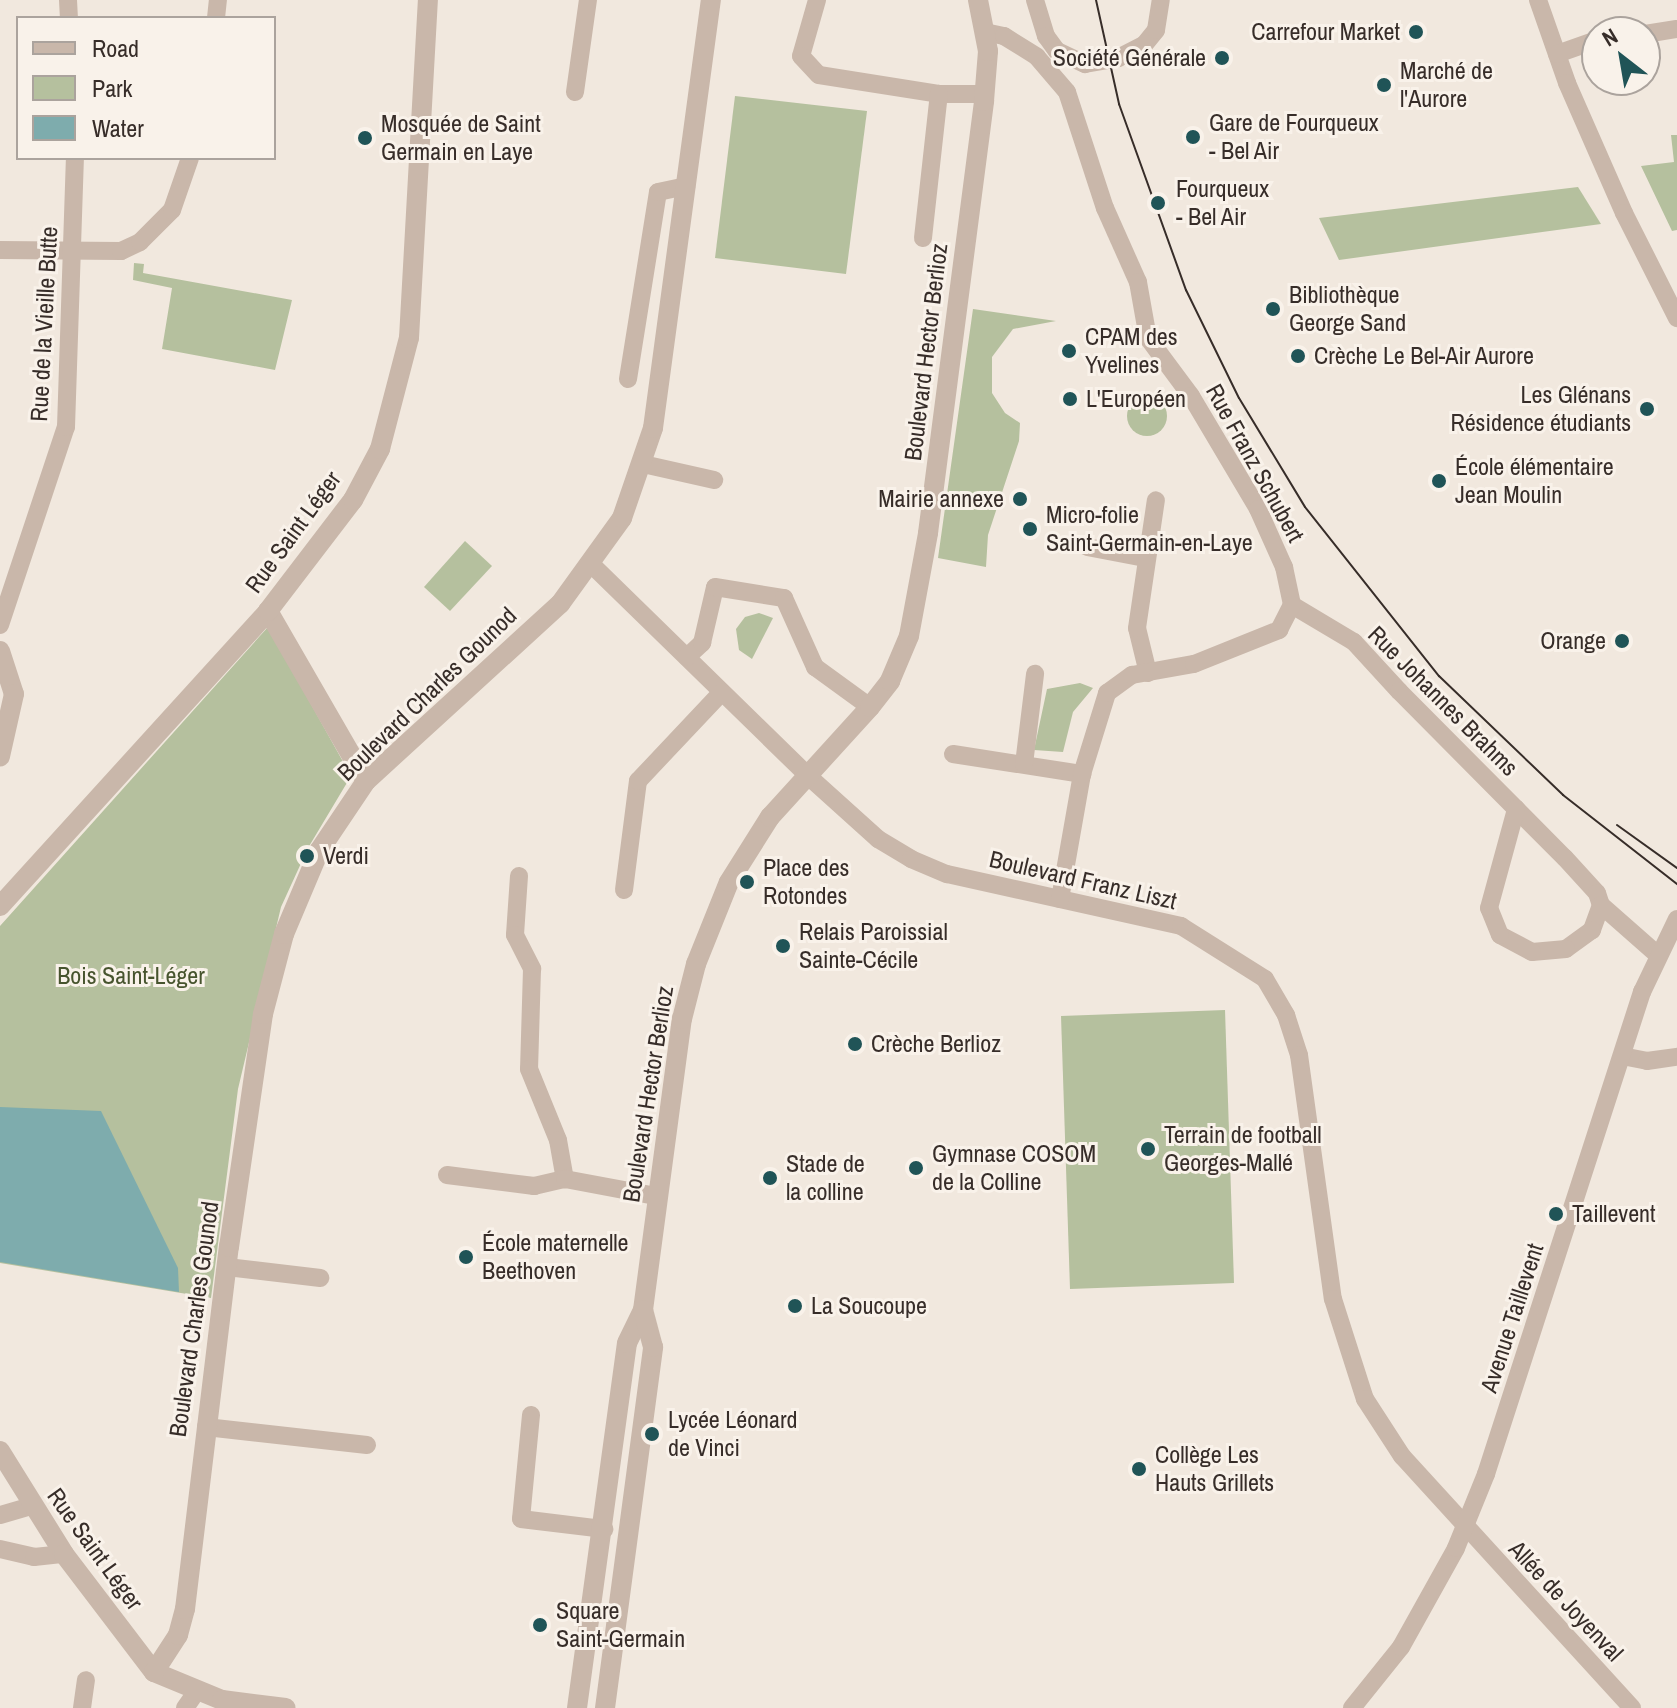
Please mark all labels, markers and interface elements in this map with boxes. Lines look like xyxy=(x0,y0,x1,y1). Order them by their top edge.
legend xyxy=(16,16,276,160)
north arrow xyxy=(1581,16,1661,96)
place label: Carrefour Market xyxy=(1251,18,1400,46)
text: N xyxy=(1596,21,1623,53)
marker: Carrefour Market xyxy=(1407,23,1425,41)
text: Road xyxy=(92,32,139,64)
place label: Société Générale xyxy=(1053,44,1206,72)
marker: Société Générale xyxy=(1213,49,1231,67)
place label: Marché de l'Aurore xyxy=(1400,57,1493,113)
text: Park xyxy=(92,72,132,104)
marker: Marché de l'Aurore xyxy=(1375,76,1393,94)
place label: Gare de Fourqueux - Bel Air xyxy=(1209,109,1379,165)
place label: Mosquée de Saint Germain en Laye xyxy=(381,110,541,166)
text: Water xyxy=(92,112,144,144)
marker: Gare de Fourqueux - Bel Air xyxy=(1184,128,1202,146)
marker: Mosquée de Saint Germain en Laye xyxy=(356,129,374,147)
place label: Fourqueux - Bel Air xyxy=(1176,175,1269,231)
marker: Fourqueux - Bel Air xyxy=(1147,192,1169,214)
street label: Rue de la Vieille Butte xyxy=(25,226,63,422)
street label: Boulevard Hector Berlioz xyxy=(898,242,954,462)
place label: Bibliothèque George Sand xyxy=(1289,281,1406,337)
marker: Bibliothèque George Sand xyxy=(1264,300,1282,318)
place label: CPAM des Yvelines xyxy=(1085,323,1178,379)
marker: CPAM des Yvelines xyxy=(1060,342,1078,360)
place label: Crèche Le Bel-Air Aurore xyxy=(1314,342,1535,370)
marker: Crèche Le Bel-Air Aurore xyxy=(1289,347,1307,365)
street label: Rue Franz Schubert xyxy=(1200,379,1310,547)
place label: Les Glénans Résidence étudiants xyxy=(1450,381,1631,437)
place label: L'Européen xyxy=(1086,385,1186,413)
marker: L'Européen xyxy=(1061,390,1079,408)
marker: Les Glénans Résidence étudiants xyxy=(1638,400,1656,418)
place label: École élémentaire Jean Moulin xyxy=(1455,453,1614,509)
street label: Rue Saint Léger xyxy=(239,466,347,598)
marker: École élémentaire Jean Moulin xyxy=(1430,472,1448,490)
place label: Mairie annexe xyxy=(878,485,1004,513)
marker: Mairie annexe xyxy=(1011,490,1029,508)
place label: Micro-folie Saint-Germain-en-Laye xyxy=(1046,501,1253,557)
marker: Micro-folie Saint-Germain-en-Laye xyxy=(1021,520,1039,538)
street label: Boulevard Charles Gounod xyxy=(332,601,522,787)
street label: Rue Johannes Brahms xyxy=(1362,620,1524,782)
place label: Orange xyxy=(1540,627,1606,655)
marker: Orange xyxy=(1613,632,1631,650)
place label: Verdi xyxy=(323,842,369,870)
street label: Boulevard Franz Liszt xyxy=(987,844,1179,916)
marker: Verdi xyxy=(298,847,316,865)
place label: Place des Rotondes xyxy=(763,854,849,910)
marker: Place des Rotondes xyxy=(738,873,756,891)
place label: Relais Paroissial Sainte-Cécile xyxy=(799,918,948,974)
marker: Relais Paroissial Sainte-Cécile xyxy=(774,937,792,955)
park label: Bois Saint-Léger xyxy=(57,962,205,990)
street label: Boulevard Hector Berlioz xyxy=(617,984,679,1204)
place label: Crèche Berlioz xyxy=(871,1030,1001,1058)
marker: Crèche Berlioz xyxy=(846,1035,864,1053)
place label: Terrain de football Georges-Mallé xyxy=(1164,1121,1322,1177)
place label: Gymnase COSOM de la Colline xyxy=(932,1140,1096,1196)
marker: Terrain de football Georges-Mallé xyxy=(1139,1140,1157,1158)
place label: Stade de la colline xyxy=(786,1150,865,1206)
marker: Gymnase COSOM de la Colline xyxy=(907,1159,925,1177)
marker: Stade de la colline xyxy=(761,1169,779,1187)
street label: Boulevard Charles Gounod xyxy=(163,1199,225,1439)
place label: Taillevent xyxy=(1572,1200,1656,1228)
marker: Taillevent xyxy=(1547,1205,1565,1223)
place label: École maternelle Beethoven xyxy=(482,1229,629,1285)
street label: Avenue Taillevent xyxy=(1474,1240,1550,1396)
marker: École maternelle Beethoven xyxy=(457,1248,475,1266)
place label: La Soucoupe xyxy=(811,1292,927,1320)
marker: La Soucoupe xyxy=(786,1297,804,1315)
place label: Lycée Léonard de Vinci xyxy=(668,1406,797,1462)
marker: Lycée Léonard de Vinci xyxy=(643,1425,661,1443)
place label: Collège Les Hauts Grillets xyxy=(1155,1441,1274,1497)
marker: Collège Les Hauts Grillets xyxy=(1130,1460,1148,1478)
street label: Rue Saint Léger xyxy=(41,1483,149,1615)
street label: Allée de Joyenval xyxy=(1503,1535,1629,1667)
place label: Square Saint-Germain xyxy=(556,1597,685,1653)
marker: Square Saint-Germain xyxy=(531,1616,549,1634)

